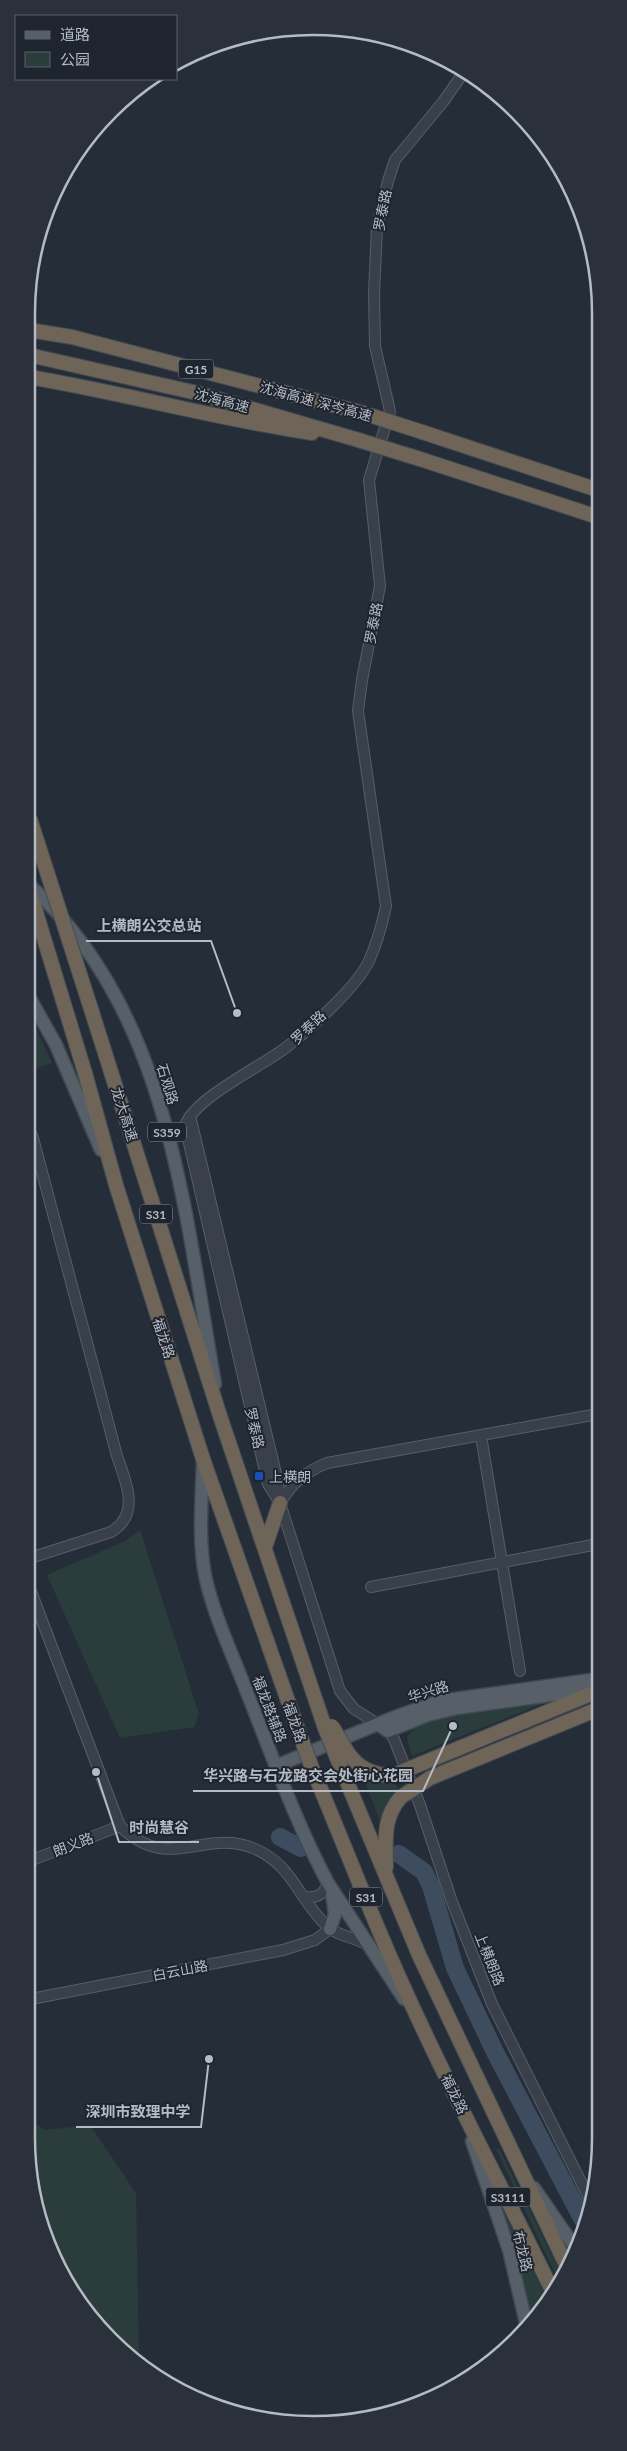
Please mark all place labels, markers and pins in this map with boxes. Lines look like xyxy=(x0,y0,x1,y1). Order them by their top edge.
callout: 上横朗公交总站 xyxy=(86,911,211,941)
place label: 上横朗 xyxy=(269,1468,311,1485)
marker: 上横朗 xyxy=(253,1470,265,1482)
callout: 华兴路与石龙路交会处街心花园 xyxy=(193,1761,423,1791)
callout: 时尚慧谷 xyxy=(119,1812,199,1842)
callout: 深圳市致理中学 xyxy=(76,2097,201,2127)

